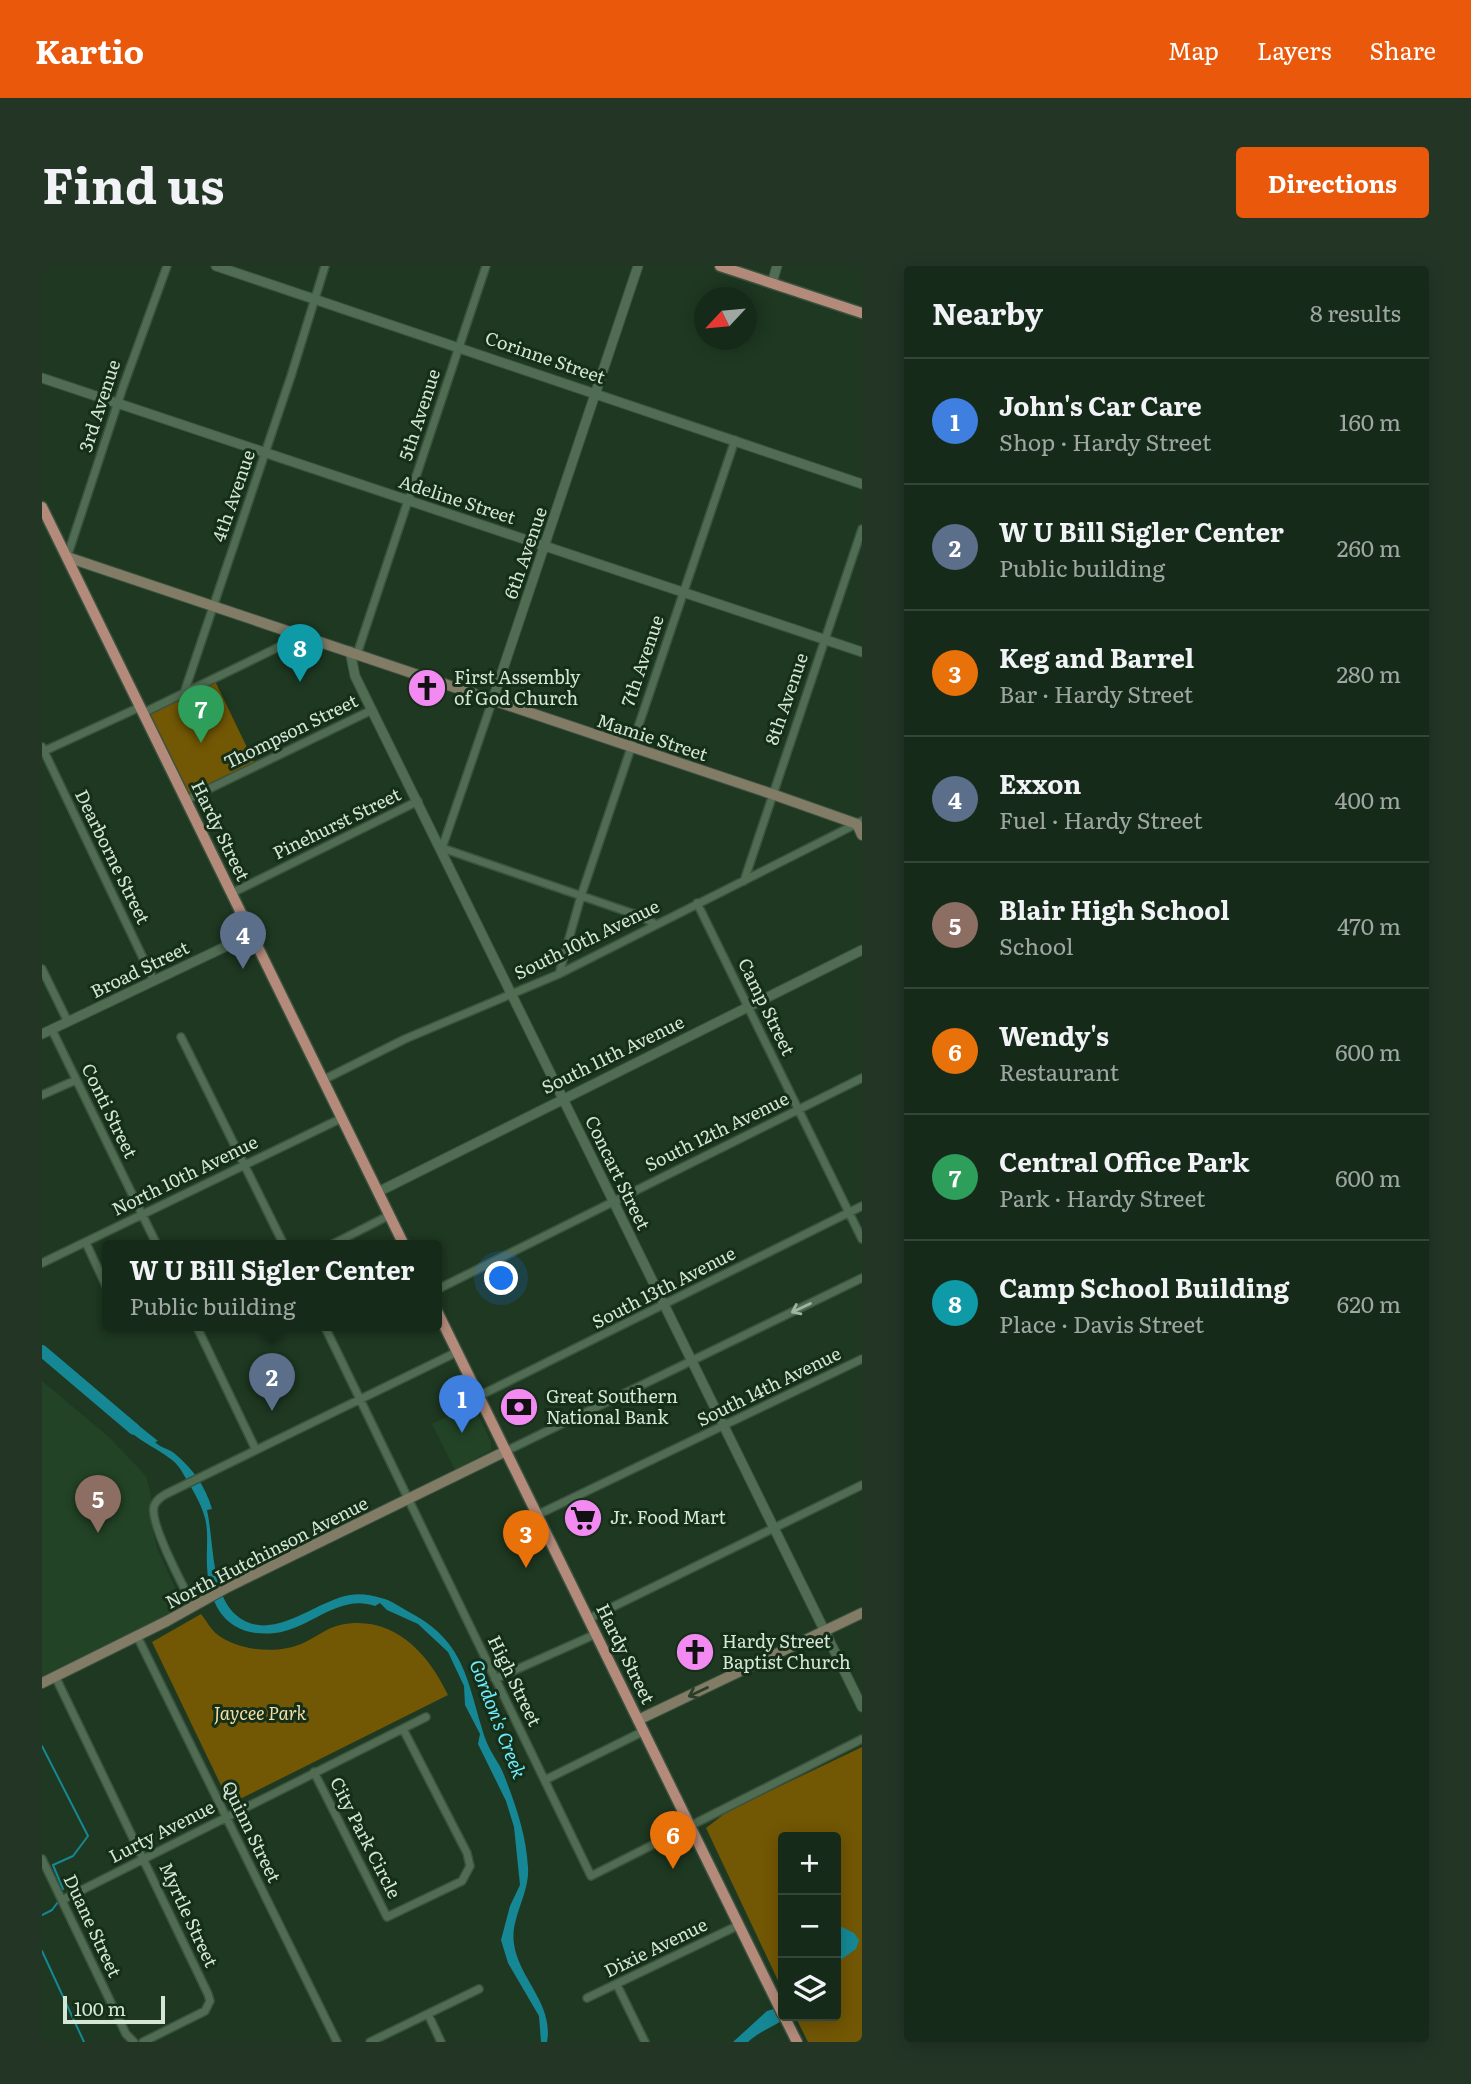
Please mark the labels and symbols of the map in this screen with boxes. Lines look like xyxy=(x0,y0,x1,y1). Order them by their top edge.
north arrow xyxy=(694,287,757,350)
street label: Corinne Street xyxy=(482,323,610,390)
street label: 3rd Avenue xyxy=(71,356,126,455)
street label: 5th Avenue xyxy=(391,365,446,464)
street label: 4th Avenue xyxy=(204,446,261,545)
street label: Adeline Street xyxy=(396,467,520,530)
street label: 6th Avenue xyxy=(496,503,553,602)
street label: 7th Avenue xyxy=(613,611,670,710)
pin: 8 xyxy=(277,624,323,682)
street label: 8th Avenue xyxy=(757,649,814,748)
place label: First Assembly of God Church xyxy=(454,663,581,711)
church icon: First Assembly of God Church xyxy=(406,667,448,709)
pin: 7 xyxy=(178,685,224,743)
street label: Thompson Street xyxy=(219,686,363,775)
street label: Mamie Street xyxy=(594,706,712,767)
street label: Hardy Street xyxy=(185,776,258,886)
street label: Pinehurst Street xyxy=(268,780,406,865)
street label: Dearborne Street xyxy=(69,784,158,929)
street label: South 10th Avenue xyxy=(509,892,664,986)
pin: 4 xyxy=(220,911,266,969)
street label: Broad Street xyxy=(86,933,194,1004)
street label: Camp Street xyxy=(732,953,803,1060)
street label: South 11th Avenue xyxy=(537,1007,688,1100)
street label: Conti Street xyxy=(76,1058,145,1163)
street label: South 12th Avenue xyxy=(640,1084,793,1177)
street label: Concart Street xyxy=(579,1111,658,1235)
street label: North 10th Avenue xyxy=(107,1128,262,1222)
street label: South 13th Avenue xyxy=(587,1239,740,1335)
your location xyxy=(484,1261,518,1295)
one-way arrow xyxy=(791,1302,812,1316)
street label: South 14th Avenue xyxy=(692,1339,845,1432)
pin: 2 xyxy=(249,1353,295,1411)
pin: 1 xyxy=(439,1375,485,1433)
place label: Great Southern National Bank xyxy=(546,1382,678,1430)
bank icon: Great Southern National Bank xyxy=(498,1386,540,1428)
pin: 5 xyxy=(75,1475,121,1533)
street label: North Hutchinson Avenue xyxy=(160,1489,372,1615)
supermarket icon: Jr. Food Mart xyxy=(562,1497,604,1539)
place label: Jr. Food Mart xyxy=(610,1503,727,1530)
pin: 3 xyxy=(503,1510,549,1568)
street label: Hardy Street xyxy=(590,1599,663,1709)
place label: Hardy Street Baptist Church xyxy=(722,1627,851,1675)
street label: High Street xyxy=(482,1630,549,1731)
church icon: Hardy Street Baptist Church xyxy=(674,1631,716,1673)
water label: Gordon's Creek xyxy=(463,1655,535,1783)
one-way arrow xyxy=(688,1686,709,1700)
park label: Jaycee Park xyxy=(214,1699,306,1726)
street label: City Park Circle xyxy=(324,1772,409,1903)
street label: Quinn Street xyxy=(216,1776,289,1887)
street label: Lurty Avenue xyxy=(104,1792,219,1869)
pin: 6 xyxy=(650,1811,696,1869)
street label: Myrtle Street xyxy=(153,1857,226,1972)
street label: Duane Street xyxy=(58,1869,129,1982)
street label: Dixie Avenue xyxy=(599,1910,712,1983)
scale bar xyxy=(63,1993,164,2025)

